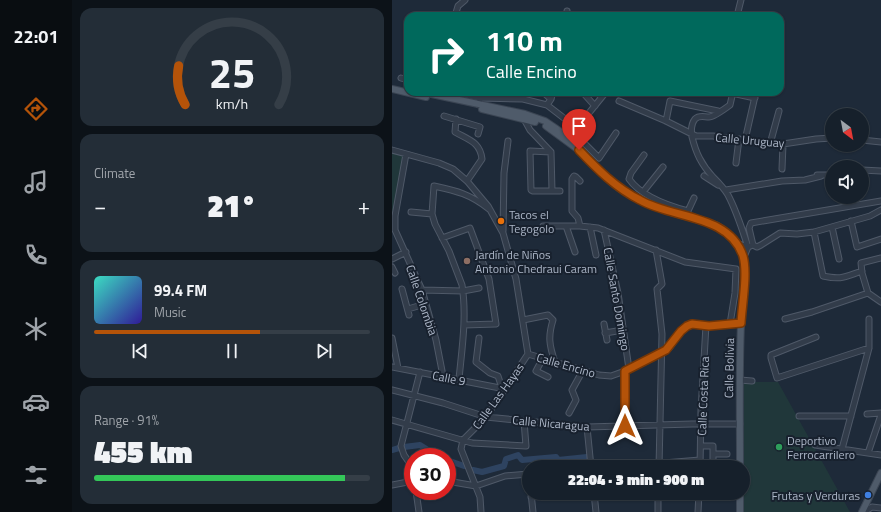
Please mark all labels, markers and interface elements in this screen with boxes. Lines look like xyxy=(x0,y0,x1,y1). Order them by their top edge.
text: 110 m xyxy=(486,19,563,62)
text: 22:01 xyxy=(14,23,58,50)
icon: right xyxy=(420,28,472,80)
text: 25 xyxy=(209,41,255,104)
text: Calle Encino xyxy=(486,58,577,85)
text: km/h xyxy=(216,93,248,115)
icon: directions xyxy=(22,95,50,123)
north arrow xyxy=(825,108,869,152)
map controls xyxy=(825,108,869,204)
pin xyxy=(562,109,596,150)
icon: arrive xyxy=(568,115,590,137)
street label: Calle Uruguay xyxy=(715,128,786,153)
button: sound xyxy=(825,160,869,204)
text: Climate xyxy=(94,163,135,183)
icon: music xyxy=(22,168,50,196)
text: 21° xyxy=(207,183,257,229)
text: − xyxy=(94,189,106,223)
text: + xyxy=(358,189,370,223)
place label: Tacos el Tegogolo xyxy=(509,205,554,238)
marker: Tacos el Tegogolo xyxy=(496,216,506,226)
icon: phone xyxy=(22,241,50,269)
place label: Jardín de Niños Antonio Chedraui Caram xyxy=(475,245,597,278)
street label: Calle Santo Domingo xyxy=(599,246,635,352)
marker: Jardín de Niños Antonio Chedraui Caram xyxy=(462,256,472,266)
street label: Calle Colombia xyxy=(401,262,443,338)
text: 99.4 FM xyxy=(154,279,207,302)
text: Music xyxy=(154,302,186,322)
icon: climate xyxy=(22,315,50,343)
street label: Calle Bolivia xyxy=(719,338,739,398)
icon: previous xyxy=(129,340,151,362)
icon: pause xyxy=(221,340,243,362)
icon: next xyxy=(313,340,335,362)
street label: Calle Encino xyxy=(534,348,598,382)
street label: Calle Costa Rica xyxy=(692,356,714,436)
street label: Calle Las Hayas xyxy=(467,358,529,433)
street label: Calle 9 xyxy=(431,365,468,391)
icon: car xyxy=(22,388,50,416)
position arrow xyxy=(604,405,646,447)
text: Range · 91% xyxy=(94,410,159,430)
street label: Calle Nicaragua xyxy=(512,410,590,436)
text: 455 km xyxy=(94,429,192,475)
place label: Deportivo Ferrocarrilero xyxy=(787,431,855,464)
marker: Deportivo Ferrocarrilero xyxy=(774,442,784,452)
speed limit sign: 30 xyxy=(404,448,456,500)
icon: filters xyxy=(22,461,50,489)
text: 22:04 · 3 min · 900 m xyxy=(568,468,704,491)
place label: Frutas y Verduras xyxy=(771,486,860,505)
marker: Frutas y Verduras xyxy=(863,490,873,500)

